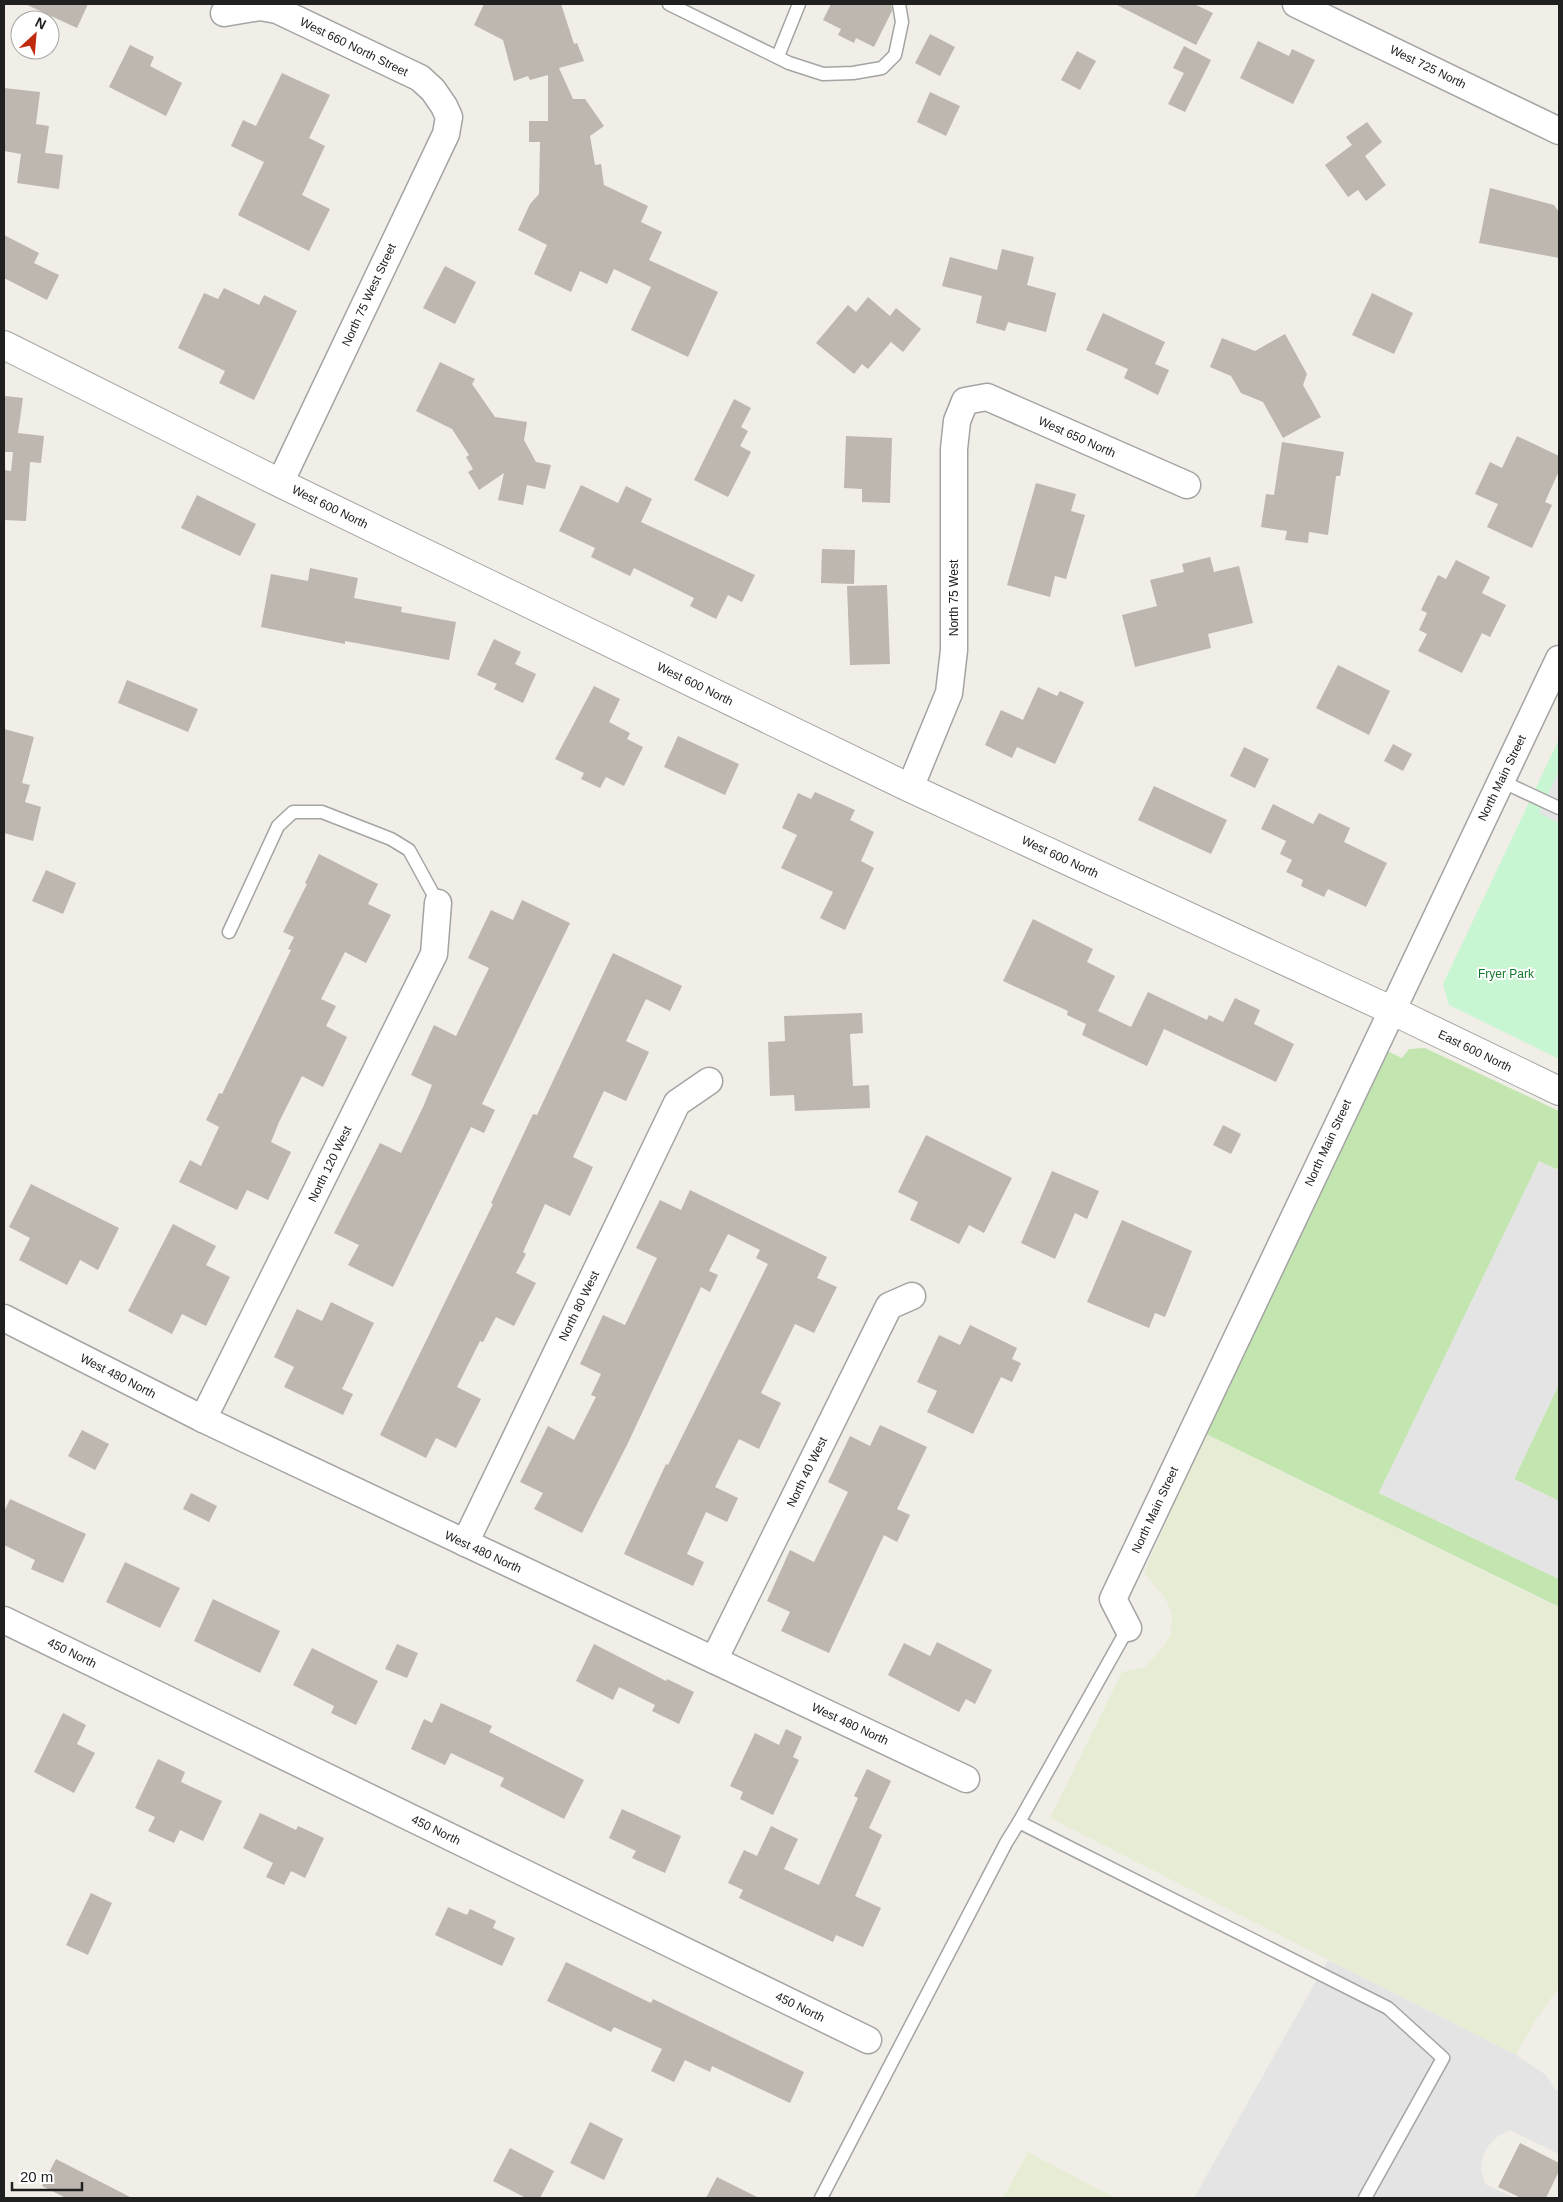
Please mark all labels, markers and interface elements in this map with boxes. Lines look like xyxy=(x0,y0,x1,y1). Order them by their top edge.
north arrow xyxy=(10,10,60,60)
text: N xyxy=(33,14,49,33)
street label: West 660 North Street xyxy=(298,15,411,80)
street label: West 725 North xyxy=(1388,42,1468,92)
street label: North 75 West Street xyxy=(339,241,399,349)
street label: West 650 North xyxy=(1036,414,1118,460)
street label: West 600 North xyxy=(290,482,370,532)
street label: North 75 West xyxy=(947,559,961,636)
street label: West 600 North xyxy=(655,659,735,709)
street label: North Main Street xyxy=(1475,732,1529,823)
street label: West 600 North xyxy=(1019,833,1101,881)
park label: Fryer Park xyxy=(1478,967,1535,981)
street label: East 600 North xyxy=(1436,1027,1514,1075)
street label: North Main Street xyxy=(1302,1097,1354,1189)
street label: North 120 West xyxy=(305,1123,355,1204)
street label: North 80 West xyxy=(556,1268,602,1343)
street label: West 480 North xyxy=(78,1351,158,1401)
street label: North 40 West xyxy=(784,1434,830,1509)
street label: North Main Street xyxy=(1129,1464,1181,1556)
street label: West 480 North xyxy=(442,1528,524,1576)
street label: 450 North xyxy=(45,1635,99,1671)
street label: West 480 North xyxy=(809,1700,891,1748)
street label: 450 North xyxy=(409,1812,463,1848)
street label: 450 North xyxy=(773,1989,827,2025)
scale bar xyxy=(12,2160,82,2192)
text: 20 m xyxy=(20,2168,53,2185)

